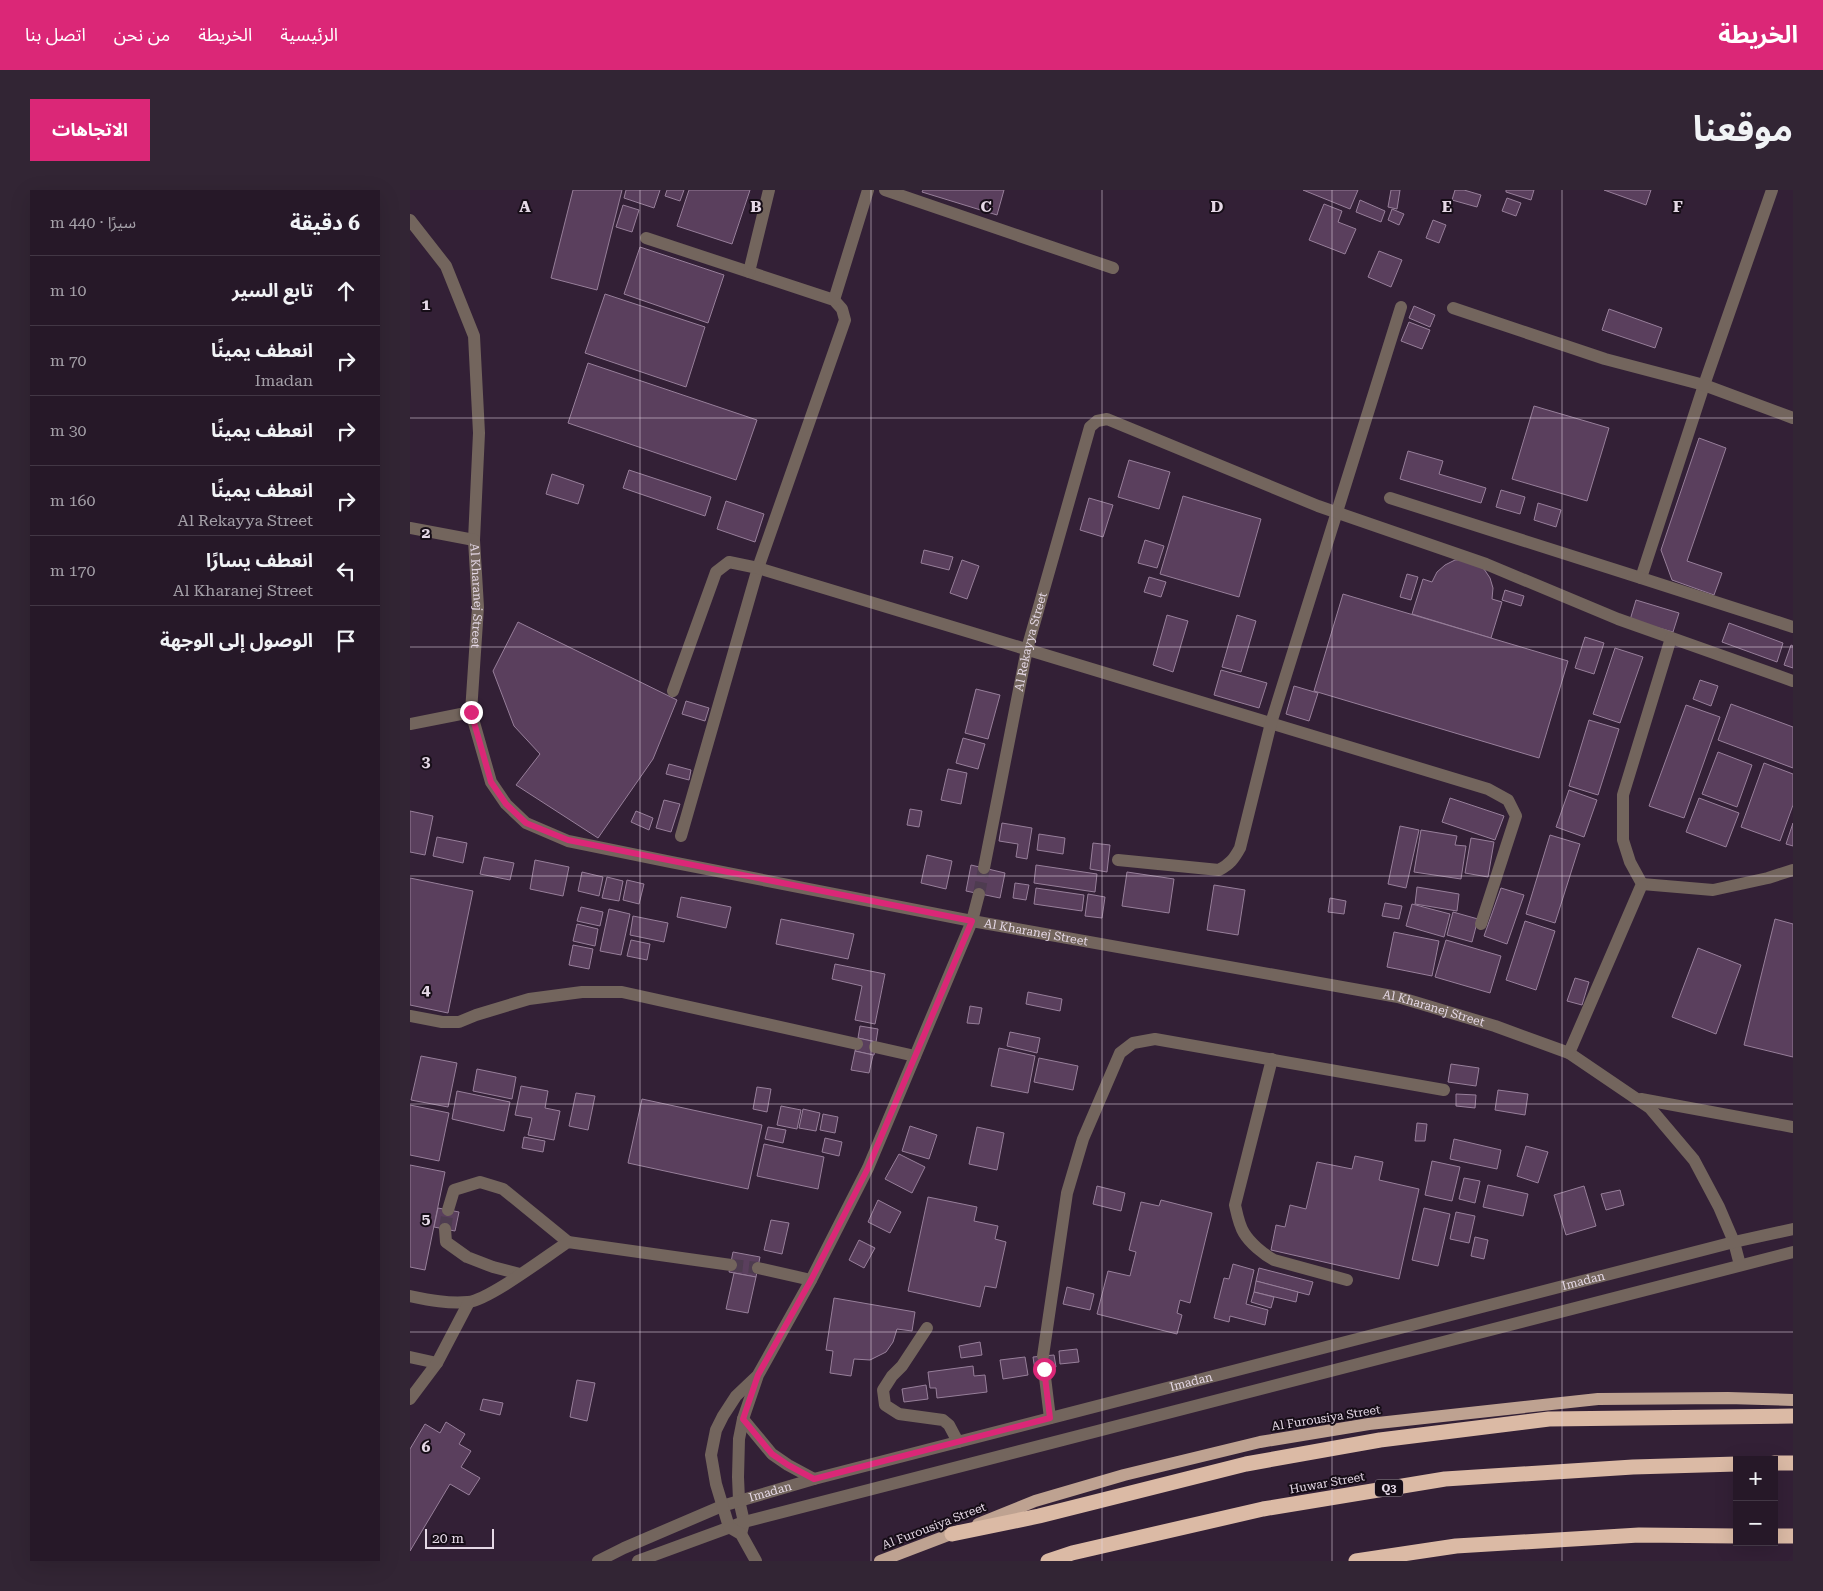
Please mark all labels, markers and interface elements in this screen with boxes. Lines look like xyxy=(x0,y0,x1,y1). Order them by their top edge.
text: الخريطة xyxy=(1718,21,1798,49)
text: اتصل بنا xyxy=(25,24,86,45)
text: من نحن xyxy=(114,24,170,45)
text: الخريطة xyxy=(198,24,252,45)
text: الرئيسية xyxy=(280,24,338,45)
button: الاتجاهات xyxy=(30,99,150,161)
text: موقعنا xyxy=(1693,109,1793,150)
text: A xyxy=(519,197,531,216)
text: B xyxy=(750,197,762,216)
text: C xyxy=(980,197,992,216)
text: D xyxy=(1211,197,1224,216)
text: E xyxy=(1442,197,1452,216)
text: F xyxy=(1673,197,1683,216)
text: 6 دقيقة xyxy=(290,211,360,235)
text: سيرًا · 440 m xyxy=(50,213,136,232)
icon: ahead xyxy=(332,277,360,305)
text: تابع السير xyxy=(232,279,313,302)
text: 10 m xyxy=(50,281,87,300)
text: 1 xyxy=(422,295,431,314)
text: انعطف يمينًا xyxy=(211,339,313,362)
icon: right xyxy=(332,347,360,375)
text: 70 m xyxy=(50,351,87,370)
text: Imadan xyxy=(255,371,313,390)
icon: right xyxy=(332,417,360,445)
text: انعطف يمينًا xyxy=(211,419,313,442)
text: 30 m xyxy=(50,421,87,440)
text: انعطف يمينًا xyxy=(211,479,313,502)
icon: right xyxy=(332,487,360,515)
text: 160 m xyxy=(50,491,96,510)
text: Al Rekayya Street xyxy=(178,511,313,530)
text: 2 xyxy=(422,523,431,542)
street label: Al Kharanej Street xyxy=(467,543,485,649)
text: انعطف يسارًا xyxy=(206,549,313,572)
icon: left xyxy=(332,557,360,585)
text: 170 m xyxy=(50,561,96,580)
text: Al Kharanej Street xyxy=(173,581,313,600)
street label: Al Rekayya Street xyxy=(1012,590,1050,693)
icon: arrive xyxy=(332,627,360,655)
text: الوصول إلى الوجهة xyxy=(160,629,313,652)
route end xyxy=(460,701,483,724)
text: 3 xyxy=(422,752,431,771)
street label: Al Kharanej Street xyxy=(983,916,1090,949)
text: 4 xyxy=(422,980,431,999)
street label: Al Kharanej Street xyxy=(1382,987,1487,1030)
text: 5 xyxy=(422,1209,431,1228)
street label: Imadan xyxy=(1560,1269,1607,1293)
route start xyxy=(1033,1358,1056,1381)
street label: Imadan xyxy=(1168,1370,1214,1394)
street label: Al Furousiya Street xyxy=(1271,1402,1382,1434)
text: 6 xyxy=(422,1437,431,1456)
map controls xyxy=(1733,1456,1778,1546)
button: + xyxy=(1733,1456,1778,1501)
street label: Huwar Street xyxy=(1288,1469,1366,1496)
street label: Imadan xyxy=(747,1479,794,1505)
road number: Q3 xyxy=(1375,1480,1403,1496)
street label: Al Furousiya Street xyxy=(880,1500,988,1552)
button: − xyxy=(1733,1501,1778,1546)
scale bar xyxy=(425,1526,494,1549)
text: 20 m xyxy=(432,1530,464,1546)

